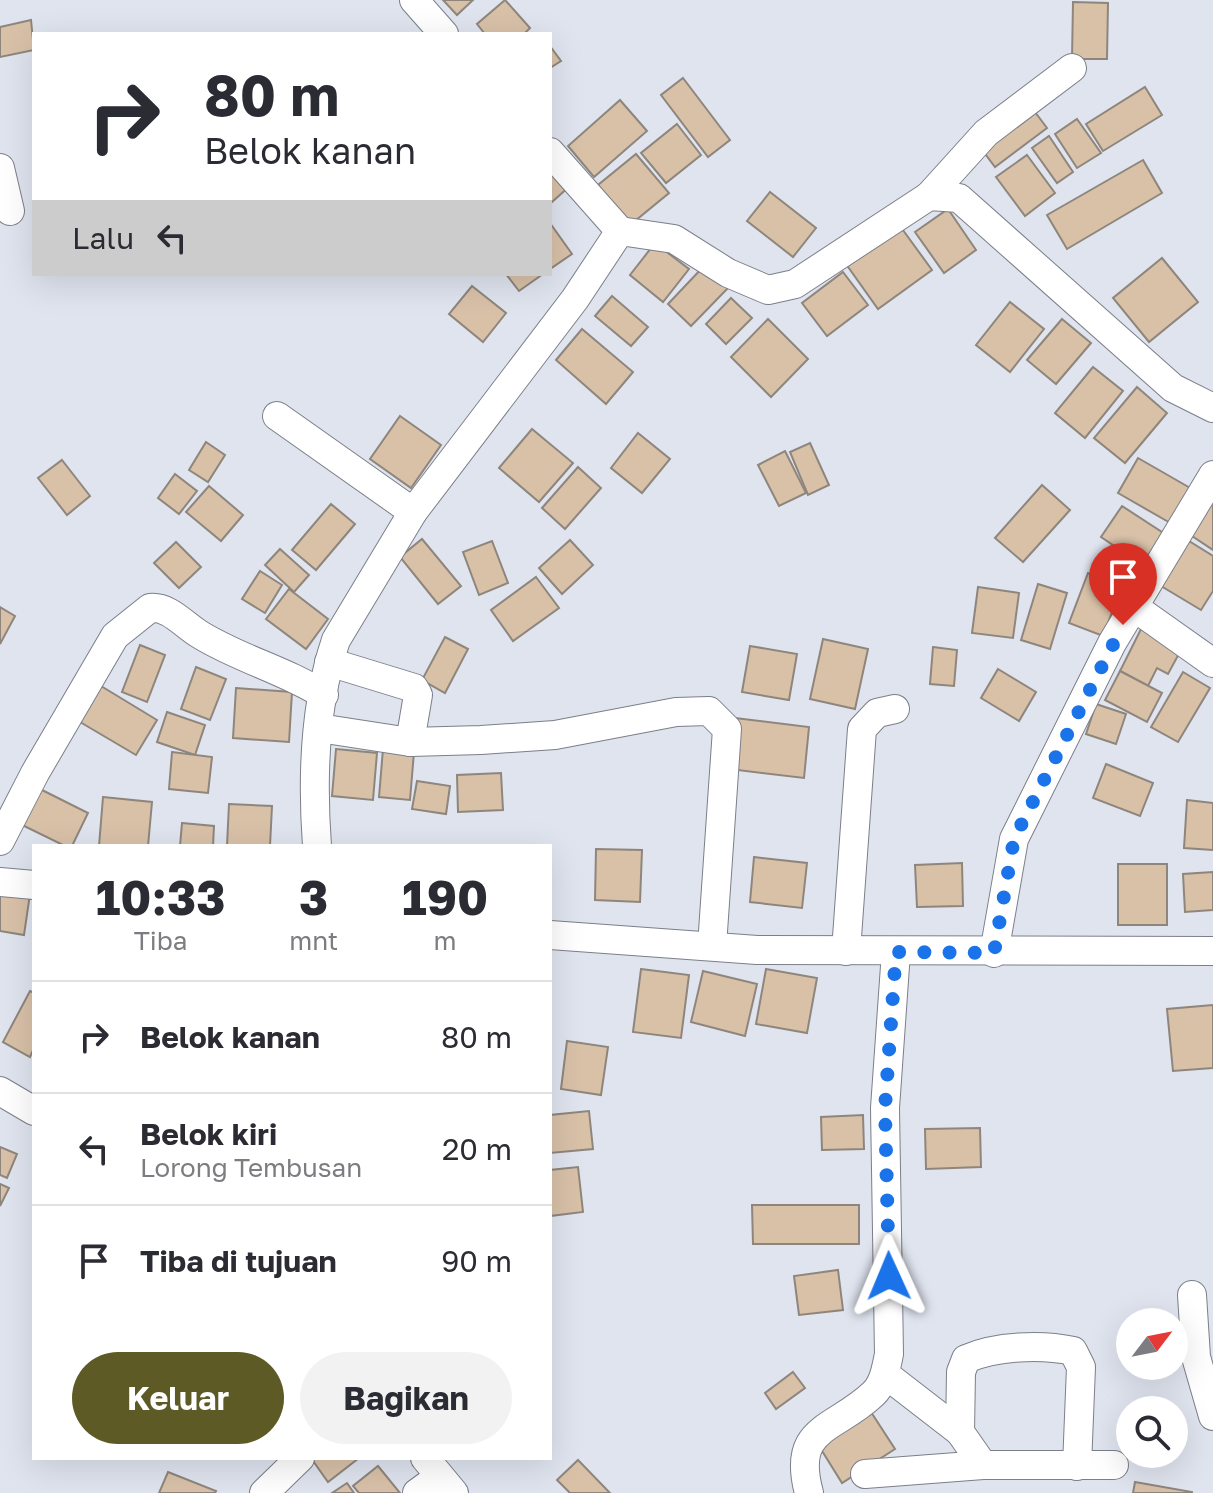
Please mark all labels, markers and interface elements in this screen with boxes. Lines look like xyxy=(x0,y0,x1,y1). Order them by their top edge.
text: 80 m xyxy=(204,61,339,128)
icon: right xyxy=(72,64,176,168)
text: Belok kanan xyxy=(204,129,416,172)
icon: left xyxy=(150,216,194,260)
text: Lalu xyxy=(72,220,134,256)
pin xyxy=(1089,543,1157,625)
icon: arrive xyxy=(1101,555,1145,599)
text: 10:33 xyxy=(96,868,225,926)
text: 3 xyxy=(299,868,328,926)
text: 190 xyxy=(402,868,488,926)
text: Tiba xyxy=(134,925,187,956)
text: mnt xyxy=(289,925,338,956)
text: m xyxy=(434,925,457,956)
icon: right xyxy=(72,1015,116,1059)
text: Belok kanan xyxy=(140,1019,320,1055)
text: 80 m xyxy=(441,1019,512,1055)
text: Belok kiri xyxy=(140,1116,277,1152)
icon: left xyxy=(72,1127,116,1171)
text: 20 m xyxy=(442,1131,512,1167)
text: Lorong Tembusan xyxy=(140,1152,362,1183)
position arrow xyxy=(847,1234,931,1318)
icon: arrive xyxy=(72,1239,116,1283)
text: Tiba di tujuan xyxy=(140,1243,337,1279)
text: 90 m xyxy=(441,1243,512,1279)
north arrow xyxy=(1116,1308,1188,1380)
map controls xyxy=(1116,1308,1188,1468)
button: Keluar xyxy=(72,1352,284,1444)
button: Bagikan xyxy=(300,1352,512,1444)
button: search xyxy=(1116,1396,1188,1468)

